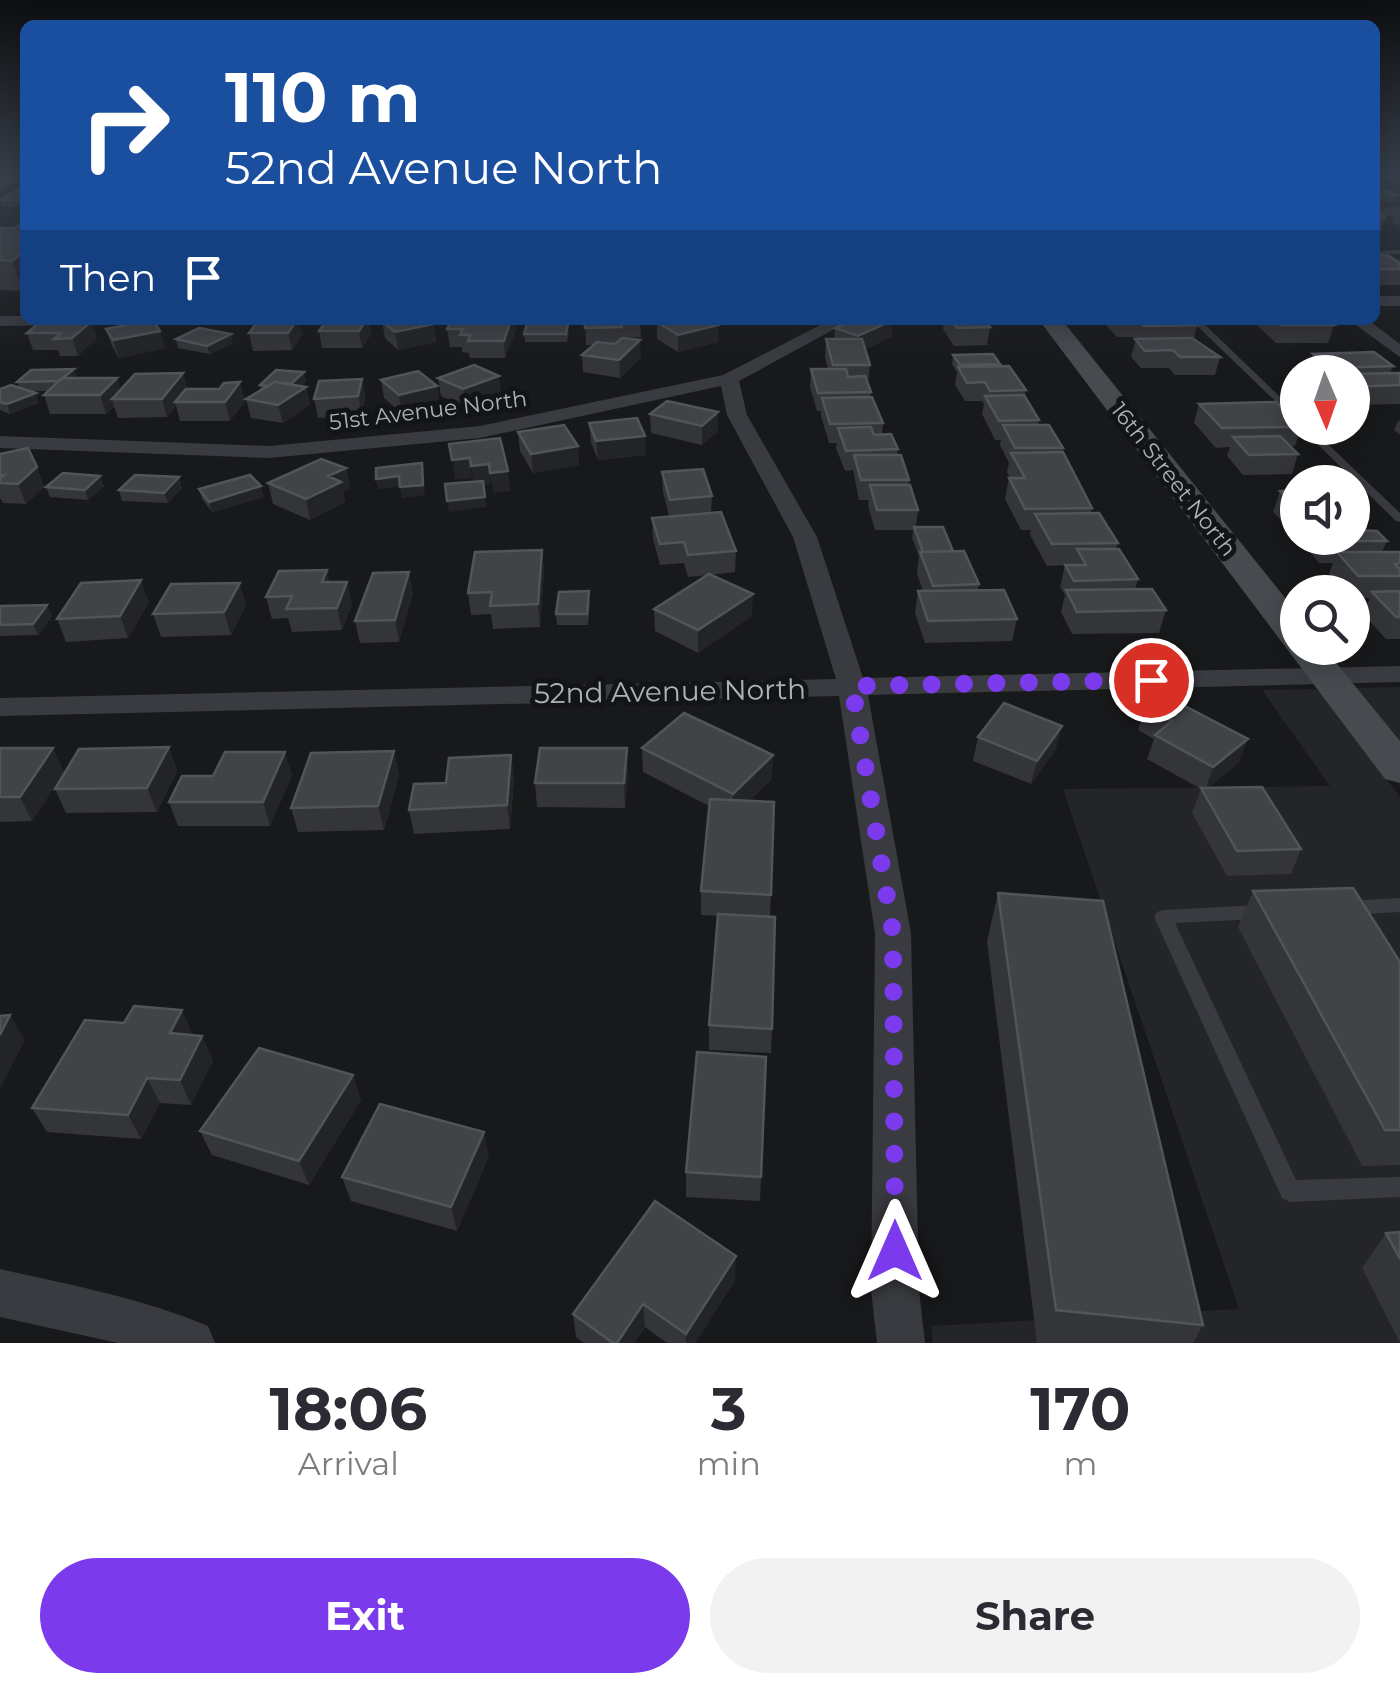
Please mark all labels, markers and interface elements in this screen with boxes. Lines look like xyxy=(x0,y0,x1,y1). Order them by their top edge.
text: 110 m xyxy=(225,54,421,140)
icon: right xyxy=(60,60,190,190)
text: 52nd Avenue North xyxy=(225,140,662,195)
icon: arrive xyxy=(176,250,231,305)
text: Then xyxy=(60,254,156,301)
north arrow xyxy=(1280,355,1370,445)
map controls xyxy=(1280,355,1370,665)
street label: 51st Avenue North xyxy=(328,385,529,436)
street label: 16th Street North xyxy=(1105,397,1242,562)
button: sound xyxy=(1280,465,1370,555)
button: search xyxy=(1280,575,1370,665)
pin xyxy=(1109,638,1194,723)
icon: arrive xyxy=(1124,653,1179,708)
street label: 52nd Avenue North xyxy=(534,672,806,710)
position arrow xyxy=(843,1199,947,1303)
text: 18:06 xyxy=(269,1372,427,1445)
text: 3 xyxy=(711,1372,747,1445)
text: 170 xyxy=(1030,1372,1131,1445)
text: Arrival xyxy=(298,1444,399,1483)
text: min xyxy=(697,1444,761,1483)
text: m xyxy=(1063,1444,1097,1483)
button: Exit xyxy=(40,1558,690,1673)
button: Share xyxy=(710,1558,1360,1673)

